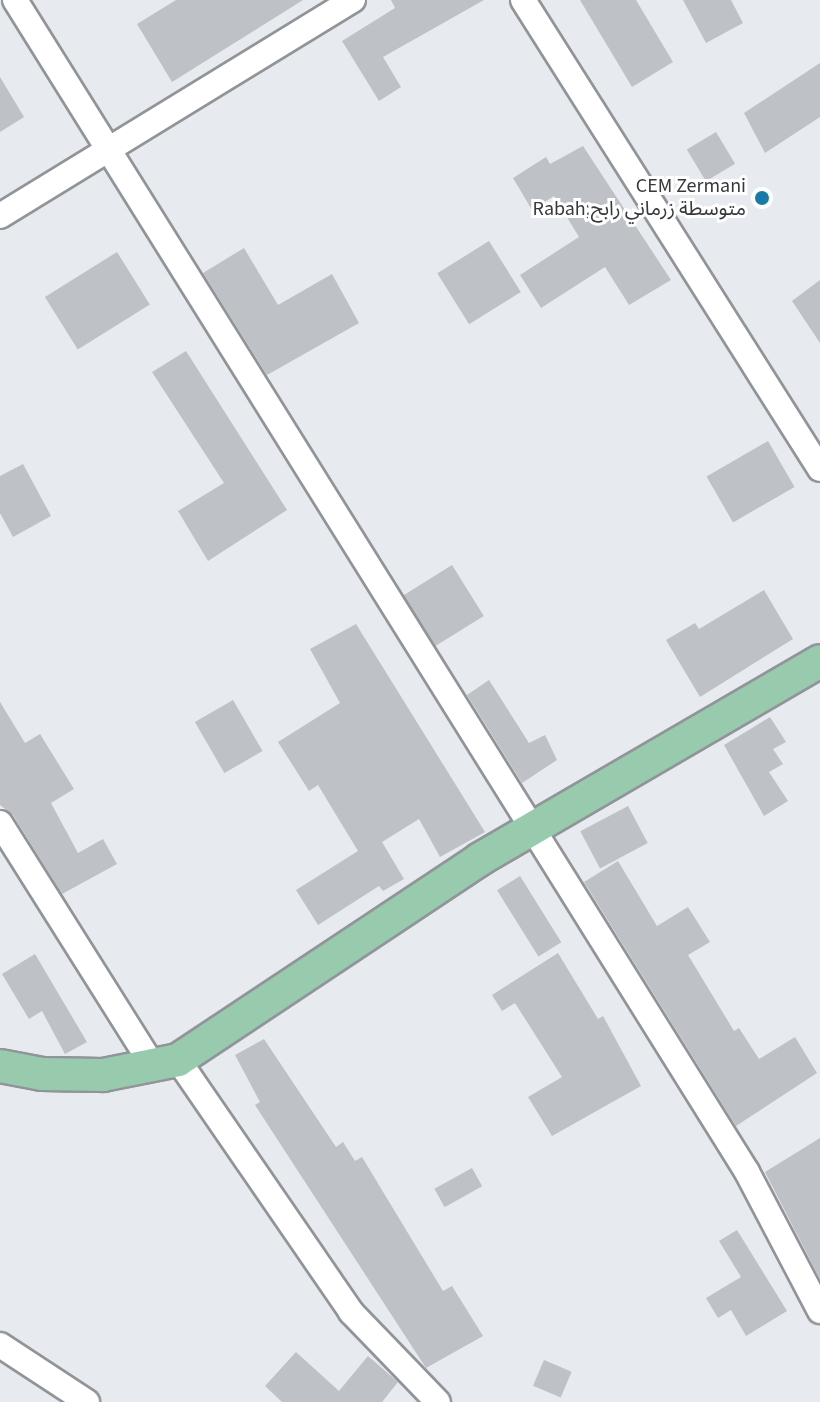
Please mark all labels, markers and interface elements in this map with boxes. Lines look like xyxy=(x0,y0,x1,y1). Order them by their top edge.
place label: CEM Zermani Rabah;متوسطة زرماني رابح xyxy=(533,174,746,221)
marker: CEM Zermani Rabah;متوسطة زرماني رابح xyxy=(753,189,771,207)

